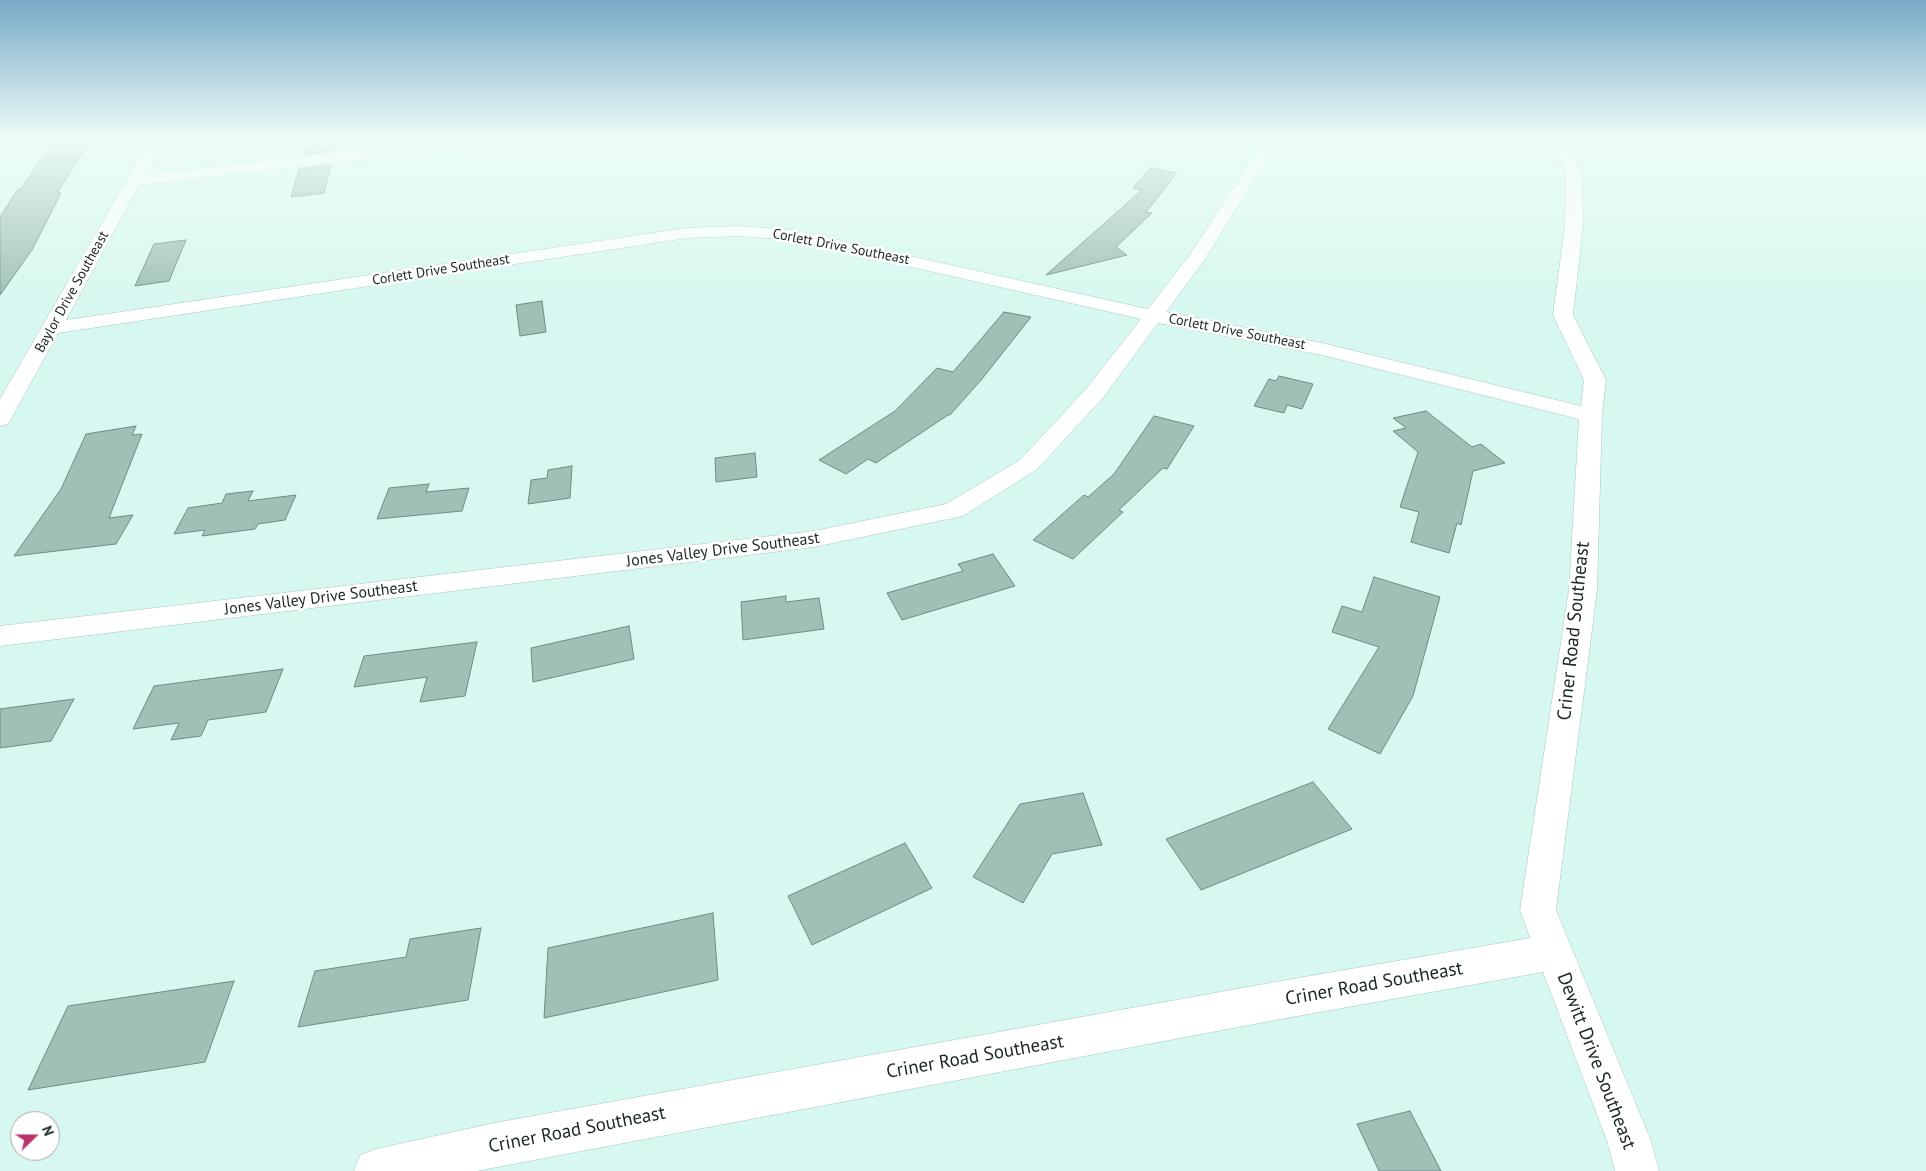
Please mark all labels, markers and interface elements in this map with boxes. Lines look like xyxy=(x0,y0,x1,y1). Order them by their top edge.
street label: Corlett Drive Southeast xyxy=(771,226,911,268)
street label: Baylor Drive Southeast xyxy=(32,228,112,356)
street label: Corlett Drive Southeast xyxy=(371,251,511,289)
street label: Corlett Drive Southeast xyxy=(1167,311,1307,353)
street label: Jones Valley Drive Southeast xyxy=(625,529,821,571)
street label: Criner Road Southeast xyxy=(1553,540,1595,722)
street label: Jones Valley Drive Southeast xyxy=(223,577,419,619)
street label: Criner Road Southeast xyxy=(1283,957,1465,1011)
street label: Dewitt Drive Southeast xyxy=(1552,969,1640,1153)
street label: Criner Road Southeast xyxy=(884,1030,1066,1084)
street label: Criner Road Southeast xyxy=(487,1102,667,1158)
north arrow xyxy=(10,1111,60,1161)
text: N xyxy=(38,1123,58,1138)

